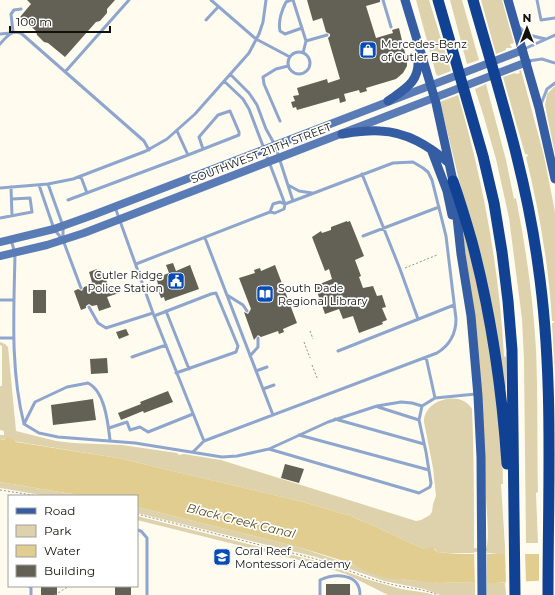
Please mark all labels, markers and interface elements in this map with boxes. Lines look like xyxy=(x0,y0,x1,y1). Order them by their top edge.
scale bar xyxy=(10,8,110,34)
north arrow xyxy=(507,8,547,48)
text: N xyxy=(523,11,531,25)
text: 100 m xyxy=(16,14,52,29)
place label: Mercedes-Benz of Cutler Bay xyxy=(381,37,467,64)
shop icon: Mercedes-Benz of Cutler Bay xyxy=(358,40,378,60)
street label: SOUTHWEST 211TH STREET xyxy=(189,119,334,186)
place label: Cutler Ridge Police Station xyxy=(88,268,163,295)
public building icon: Cutler Ridge Police Station xyxy=(166,271,186,291)
place label: South Dade Regional Library xyxy=(278,281,367,308)
library icon: South Dade Regional Library xyxy=(255,284,275,304)
legend xyxy=(8,495,138,587)
water label: Black Creek Canal xyxy=(185,500,298,541)
text: Road xyxy=(44,503,75,518)
text: Park xyxy=(44,523,72,538)
text: Water xyxy=(44,543,81,558)
place label: Coral Reef Montessori Academy xyxy=(235,544,351,571)
school or university icon: Coral Reef Montessori Academy xyxy=(212,547,232,567)
text: Building xyxy=(44,563,95,578)

